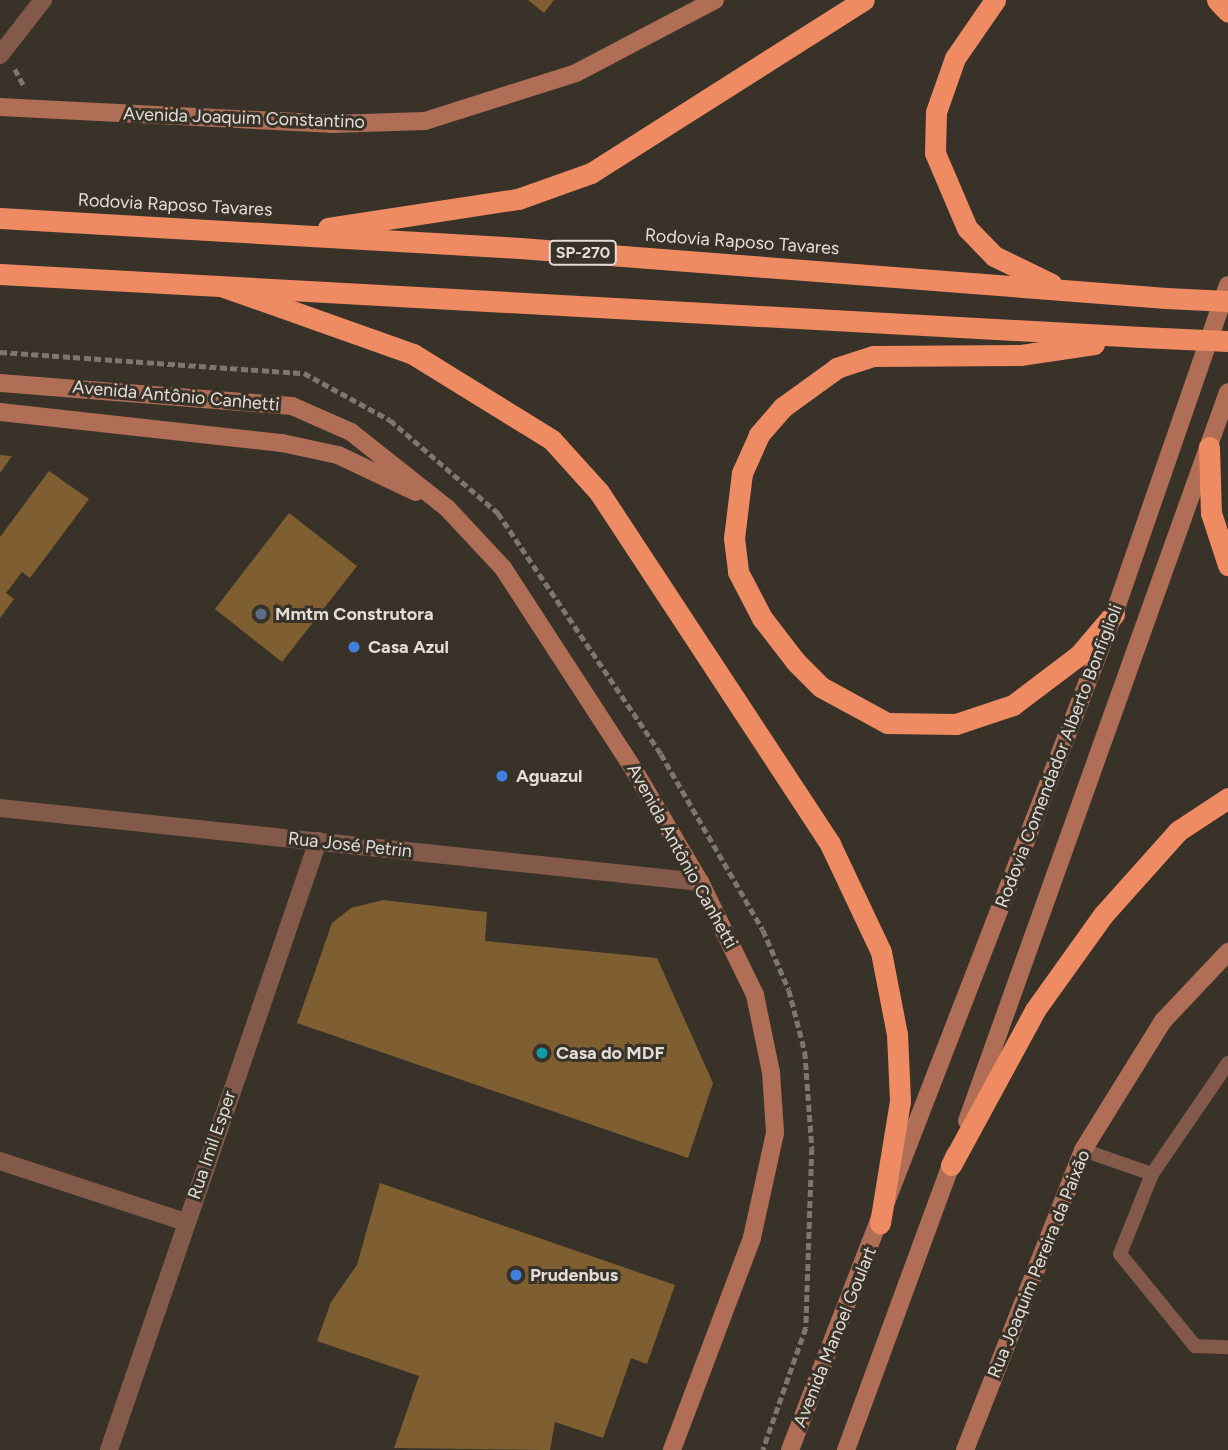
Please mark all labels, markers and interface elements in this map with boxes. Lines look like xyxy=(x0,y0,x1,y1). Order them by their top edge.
street label: Avenida Joaquim Constantino xyxy=(123,103,365,133)
street label: Rodovia Raposo Tavares xyxy=(77,189,273,221)
street label: Rodovia Raposo Tavares xyxy=(644,224,840,260)
road number: SP-270 xyxy=(548,241,618,266)
street label: Avenida Antônio Canhetti xyxy=(72,376,280,416)
street label: Rodovia Comendador Alberto Bonfiglioli xyxy=(991,601,1127,911)
place label: Mmtm Construtora xyxy=(275,603,434,625)
marker: Mmtm Construtora xyxy=(253,606,269,622)
place label: Casa Azul xyxy=(368,636,449,658)
marker: Casa Azul xyxy=(346,639,362,655)
street label: Avenida Antônio Canhetti xyxy=(622,760,742,952)
place label: Aguazul xyxy=(516,765,583,787)
marker: Aguazul xyxy=(494,768,510,784)
street label: Rua José Petrin xyxy=(287,828,413,862)
place label: Casa do MDF xyxy=(556,1042,664,1064)
marker: Casa do MDF xyxy=(534,1045,550,1061)
street label: Rua Imil Esper xyxy=(183,1088,241,1202)
street label: Rua Joaquim Pereira da Paixão xyxy=(983,1147,1095,1381)
street label: Avenida Manoel Goulart xyxy=(789,1244,881,1430)
place label: Prudenbus xyxy=(530,1264,618,1286)
marker: Prudenbus xyxy=(508,1267,524,1283)

